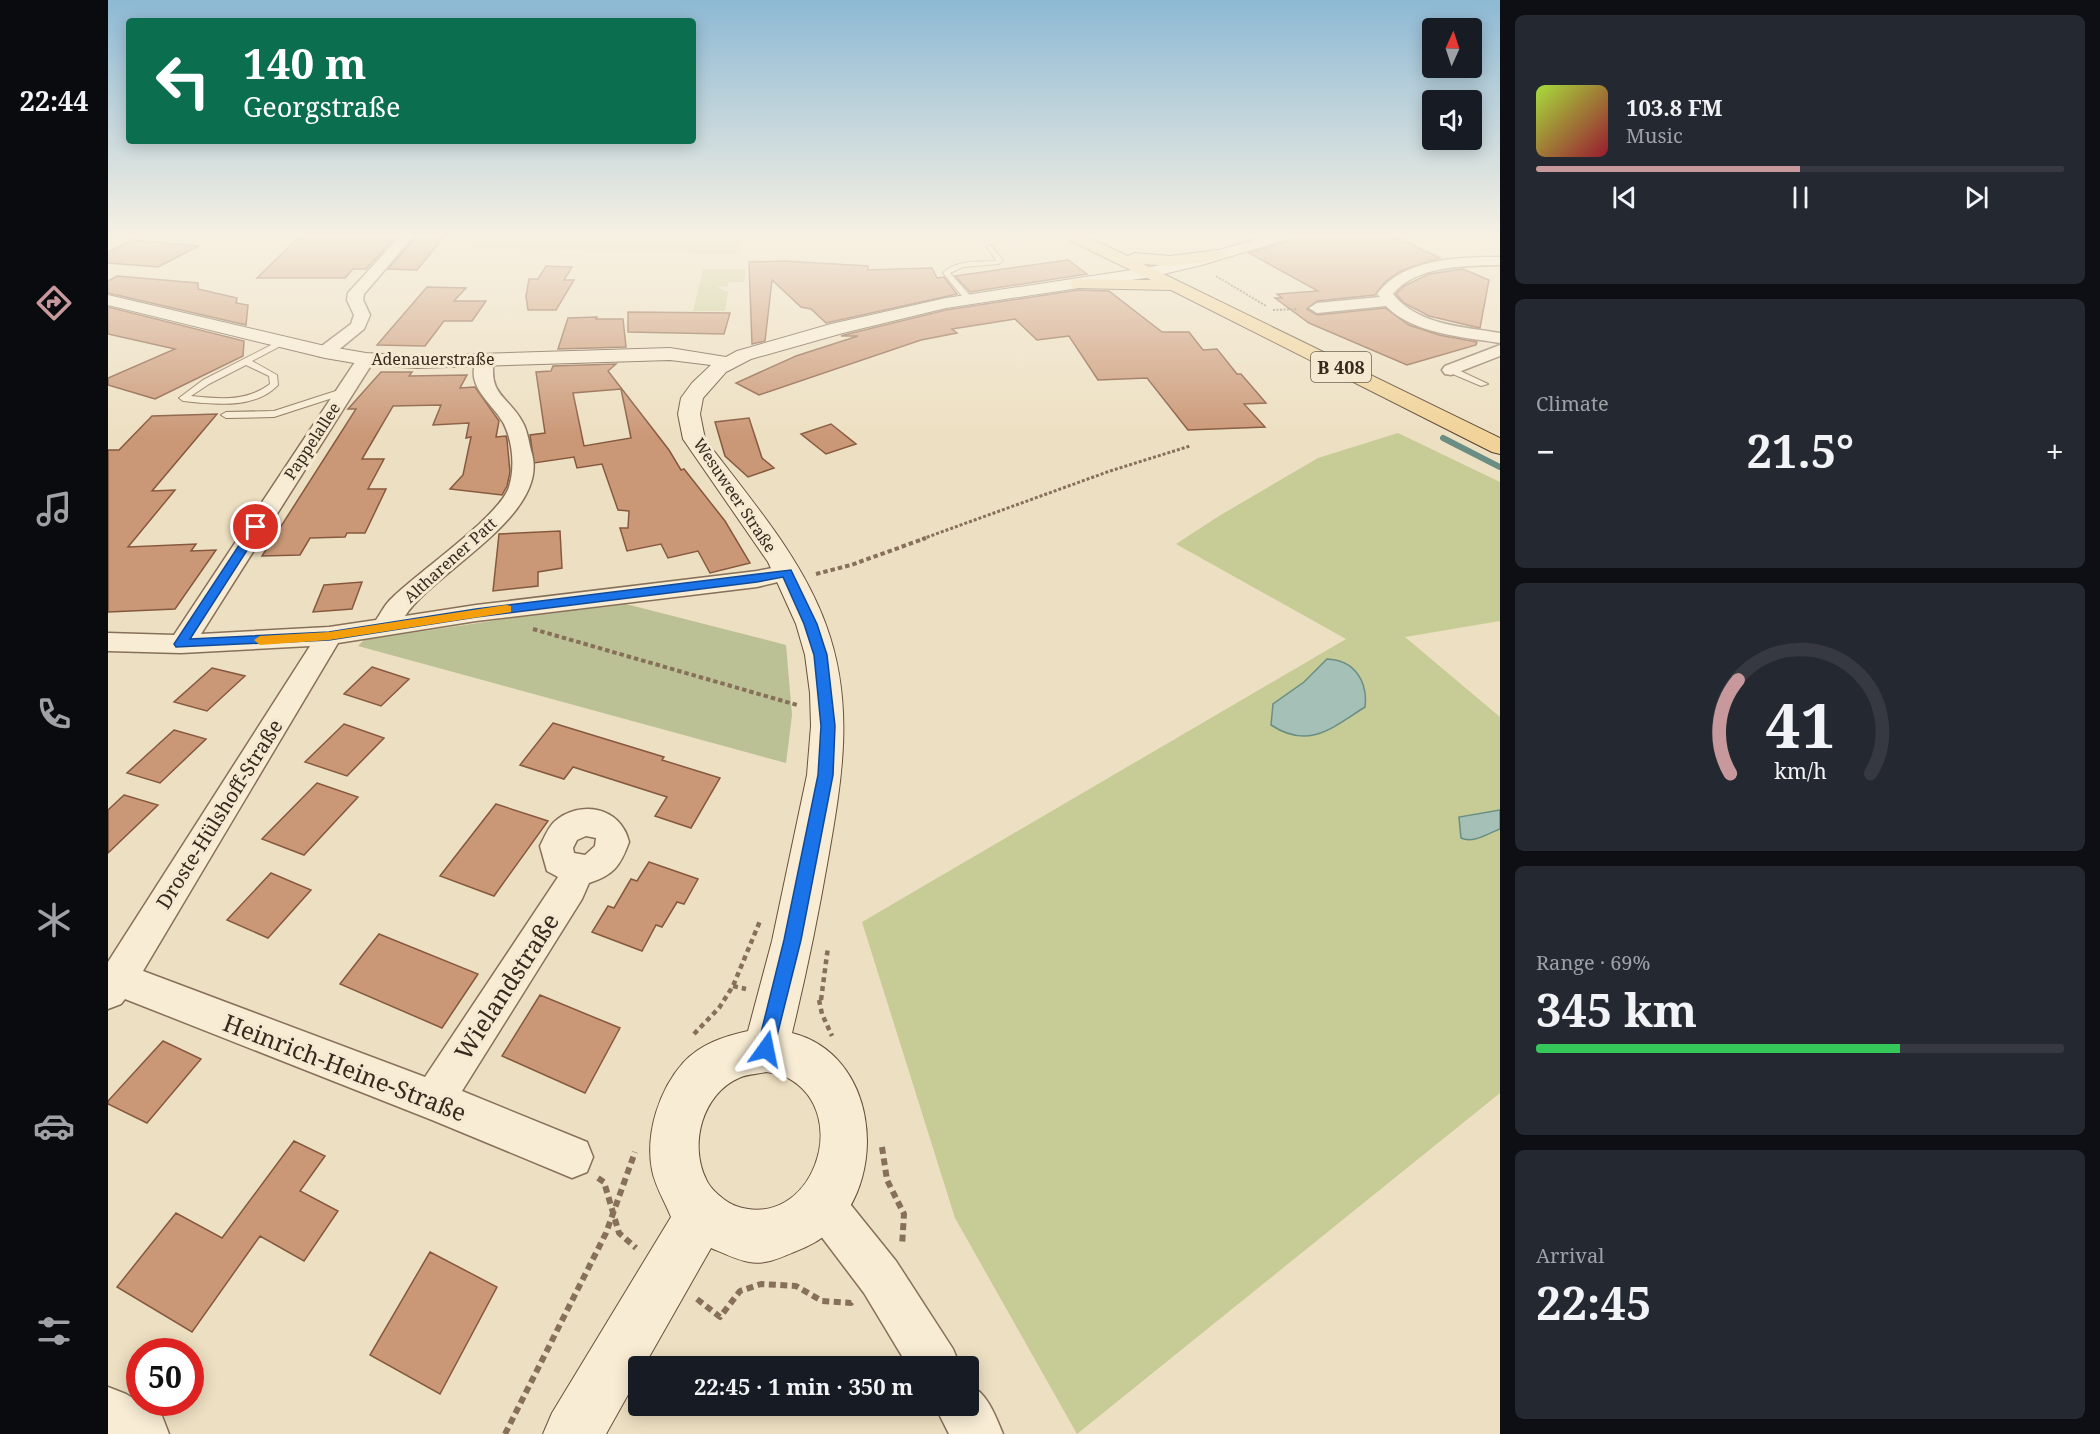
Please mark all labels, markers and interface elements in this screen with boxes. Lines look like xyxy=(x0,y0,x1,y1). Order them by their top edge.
north arrow xyxy=(1422,18,1482,78)
map controls xyxy=(1422,18,1482,150)
text: 140 m xyxy=(243,34,367,91)
icon: left xyxy=(144,42,222,120)
text: 22:44 xyxy=(19,82,89,119)
text: Georgstraße xyxy=(243,88,401,125)
button: sound xyxy=(1422,90,1482,150)
text: 103.8 FM xyxy=(1626,92,1723,122)
text: Music xyxy=(1626,122,1683,149)
icon: previous xyxy=(1608,181,1641,214)
icon: pause xyxy=(1784,181,1817,214)
icon: next xyxy=(1960,181,1993,214)
icon: directions xyxy=(33,282,75,324)
street label: Adenauerstraße xyxy=(372,348,494,370)
road number: B 408 xyxy=(1311,352,1371,382)
text: Climate xyxy=(1536,390,1609,417)
street label: Pappelallee xyxy=(279,398,345,484)
text: 21.5° xyxy=(1747,420,1854,481)
text: − xyxy=(1536,429,1555,474)
text: + xyxy=(2046,429,2064,474)
street label: Wesuweer Straße xyxy=(688,433,782,557)
icon: music xyxy=(33,488,75,530)
pin xyxy=(230,501,281,552)
icon: arrive xyxy=(239,510,272,543)
street label: Altharener Patt xyxy=(399,512,501,608)
text: 41 xyxy=(1765,681,1835,766)
icon: phone xyxy=(33,693,75,735)
street label: Droste-Hülshoff-Straße xyxy=(150,714,288,914)
text: km/h xyxy=(1774,756,1827,785)
icon: climate xyxy=(33,899,75,941)
street label: Wielandstraße xyxy=(446,906,566,1066)
text: Range · 69% xyxy=(1536,949,1650,976)
text: 345 km xyxy=(1536,979,1697,1040)
street label: Heinrich-Heine-Straße xyxy=(219,1005,471,1129)
position arrow xyxy=(734,1017,798,1081)
icon: car xyxy=(33,1105,75,1147)
text: Arrival xyxy=(1536,1242,1604,1269)
text: 22:45 xyxy=(1536,1272,1651,1333)
icon: filters xyxy=(33,1310,75,1352)
speed limit sign: 50 xyxy=(126,1338,204,1416)
text: 22:45 · 1 min · 350 m xyxy=(694,1371,913,1401)

